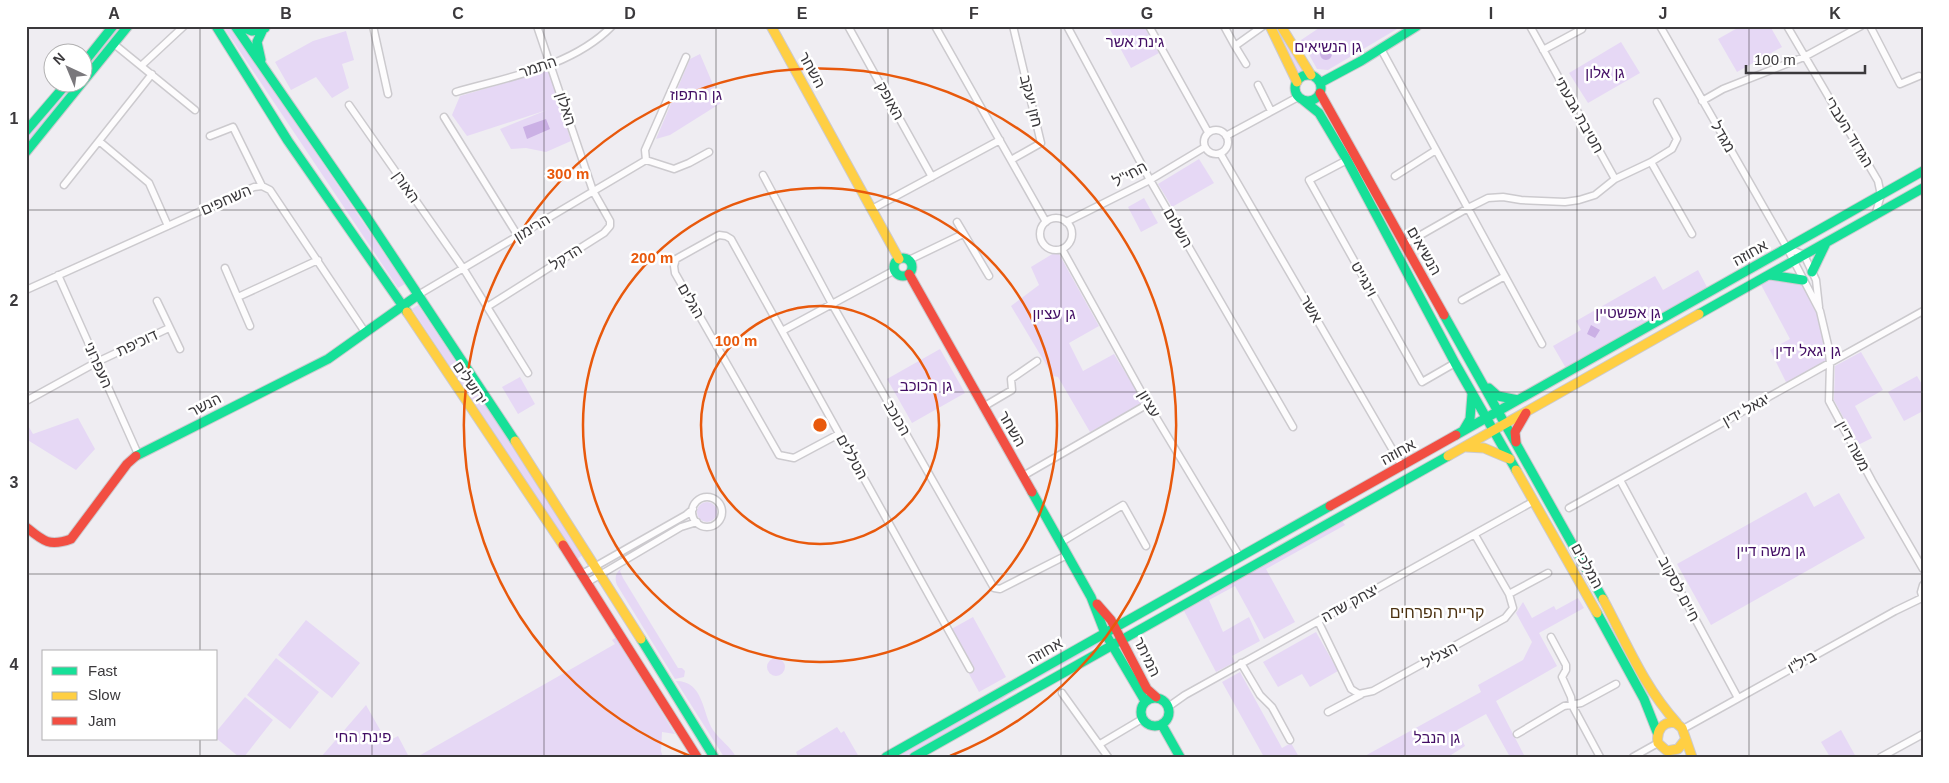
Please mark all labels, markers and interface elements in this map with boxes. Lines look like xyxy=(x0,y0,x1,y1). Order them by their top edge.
text: A xyxy=(108,5,120,22)
text: B xyxy=(280,5,292,22)
text: C xyxy=(452,5,464,22)
text: D xyxy=(624,5,636,22)
text: E xyxy=(797,5,808,22)
text: F xyxy=(969,5,979,22)
text: G xyxy=(1141,5,1153,22)
text: H xyxy=(1313,5,1325,22)
text: I xyxy=(1489,5,1493,22)
text: J xyxy=(1659,5,1667,22)
text: K xyxy=(1829,5,1841,22)
park label: גינת אשר xyxy=(1106,33,1164,50)
park label: גן הנשיאים xyxy=(1294,38,1362,55)
north arrow xyxy=(42,42,92,92)
scale bar xyxy=(1746,42,1865,74)
text: N xyxy=(50,49,68,68)
street label: השחר xyxy=(796,49,829,91)
text: 100 m xyxy=(1754,51,1796,68)
street label: התמר xyxy=(517,52,559,81)
park label: גן אלון xyxy=(1585,64,1625,81)
street label: חזן יעקב xyxy=(1017,73,1046,129)
street label: חטיבת גבעתי xyxy=(1551,74,1607,156)
street label: האופק xyxy=(873,79,908,123)
park label: גן התפוז xyxy=(670,86,722,103)
street label: האלון xyxy=(553,90,580,128)
street label: הגדוד העברי xyxy=(1822,93,1877,170)
text: 1 xyxy=(10,110,19,127)
street label: מגדל xyxy=(1708,118,1739,155)
street label: החי"ל xyxy=(1110,157,1150,190)
text: 300 m xyxy=(547,165,589,182)
street label: האורן xyxy=(389,168,423,206)
street label: השחפים xyxy=(198,181,254,218)
street label: השלום xyxy=(1160,205,1196,250)
street label: הרימון xyxy=(511,210,553,245)
street label: הנשיאים xyxy=(1404,224,1445,278)
street label: אחוזה xyxy=(1729,236,1771,269)
street label: הדקל xyxy=(547,240,585,273)
text: 200 m xyxy=(631,249,673,266)
street label: וינגייט xyxy=(1348,258,1381,299)
street label: הגלים xyxy=(675,280,708,321)
text: 2 xyxy=(10,292,19,309)
street label: אשר xyxy=(1297,292,1326,326)
park label: גן אפשטיין xyxy=(1595,304,1661,321)
park label: גן עציון xyxy=(1032,305,1076,322)
street label: דוכיפת xyxy=(114,326,160,359)
text: 100 m xyxy=(715,332,757,349)
street label: העפרוני xyxy=(81,339,116,391)
park label: גן יגאל ידין xyxy=(1775,342,1841,359)
street label: ירושלים xyxy=(450,358,491,408)
park label: גן הכוכב xyxy=(900,377,952,394)
street label: עציון xyxy=(1135,387,1164,420)
street label: הנשר xyxy=(186,389,224,420)
street label: יגאל ידין xyxy=(1719,390,1772,429)
street label: הכוכב xyxy=(881,397,914,439)
street label: השחר xyxy=(995,408,1029,450)
centre of rings xyxy=(811,416,829,434)
street label: משה דיין xyxy=(1833,418,1874,474)
street label: הטללים xyxy=(833,431,872,482)
street label: אחוזה xyxy=(1377,435,1419,468)
text: 3 xyxy=(10,474,19,491)
street label: המלכים xyxy=(1568,540,1607,591)
park label: גן משה דיין xyxy=(1736,542,1806,559)
street label: חיים לסקוב xyxy=(1655,553,1704,624)
street label: יצחק שדה xyxy=(1318,580,1382,625)
district label: קריית הפרחים xyxy=(1390,604,1484,621)
street label: אחוזה xyxy=(1024,634,1066,667)
street label: המיתר xyxy=(1131,634,1164,679)
street label: הצליל xyxy=(1419,638,1460,671)
street label: ביל"ו xyxy=(1784,647,1819,676)
legend xyxy=(42,650,218,740)
text: 4 xyxy=(10,656,19,673)
text: Fast xyxy=(88,662,118,679)
text: Slow xyxy=(88,686,121,703)
text: Jam xyxy=(88,712,116,729)
park label: פינת החי xyxy=(335,728,391,745)
park label: גן הנבל xyxy=(1414,729,1460,746)

